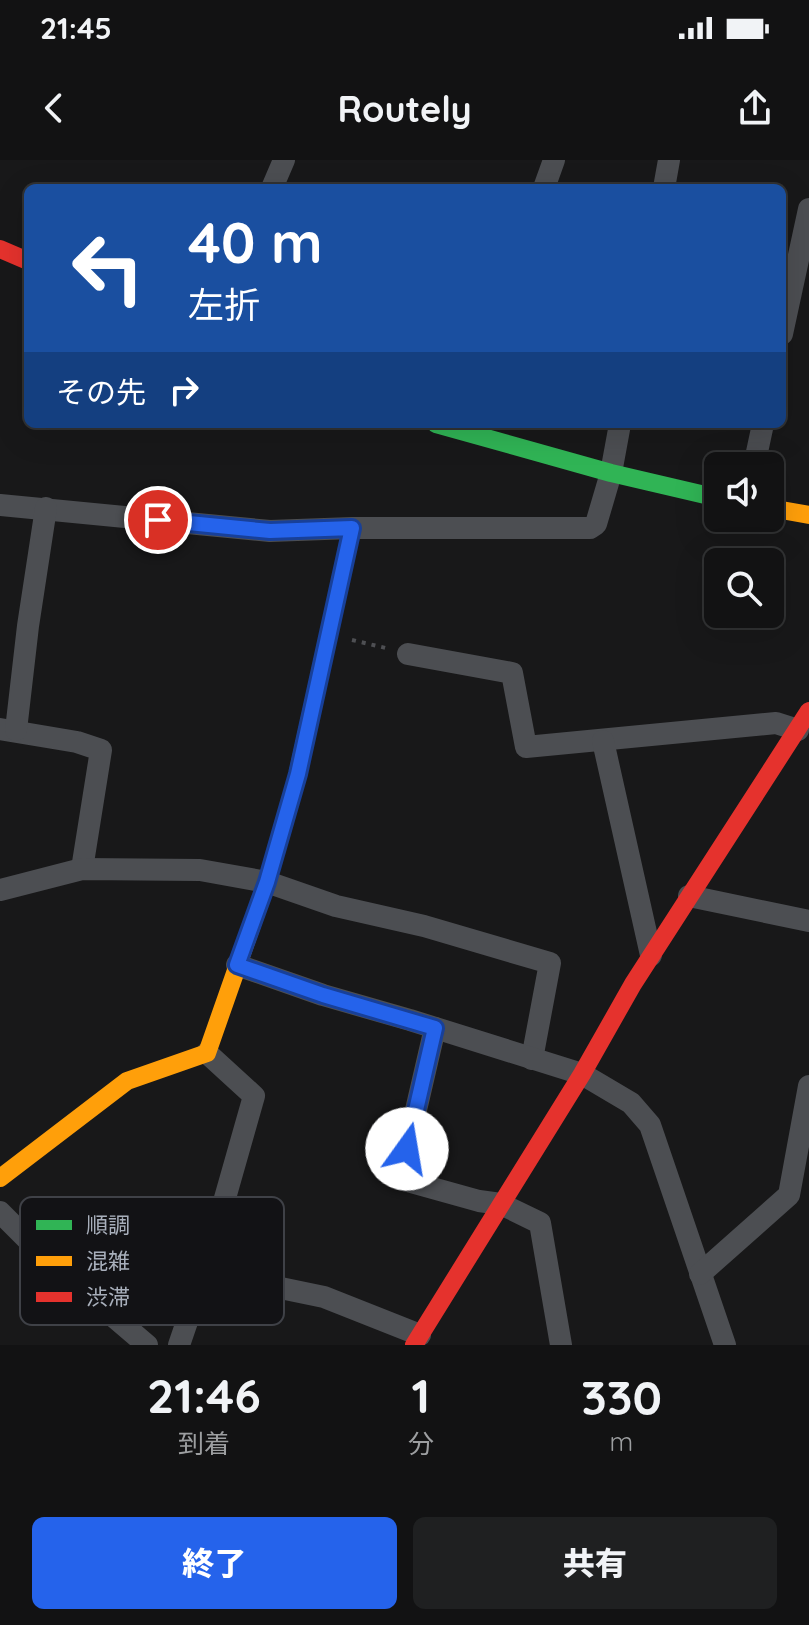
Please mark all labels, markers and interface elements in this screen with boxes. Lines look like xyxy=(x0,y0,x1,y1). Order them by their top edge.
text: 21:45 xyxy=(40,9,112,47)
icon: back xyxy=(32,86,76,130)
text: Routely xyxy=(337,86,472,131)
icon: share xyxy=(733,86,777,130)
text: 40 m xyxy=(188,207,323,277)
icon: left xyxy=(56,216,160,320)
text: 左折 xyxy=(188,282,260,327)
icon: right xyxy=(162,368,206,412)
text: その先 xyxy=(56,373,146,411)
map controls xyxy=(704,452,784,628)
button: sound xyxy=(704,452,784,532)
pin xyxy=(124,486,192,554)
icon: arrive xyxy=(136,498,180,542)
button: search xyxy=(704,548,784,628)
position arrow xyxy=(365,1107,449,1191)
legend xyxy=(20,1197,284,1325)
text: 順調 xyxy=(86,1211,130,1239)
text: 混雑 xyxy=(86,1247,130,1275)
text: 渋滞 xyxy=(86,1283,130,1311)
text: 21:46 xyxy=(147,1365,261,1425)
text: 1 xyxy=(412,1365,430,1425)
text: 330 xyxy=(581,1367,662,1427)
text: m xyxy=(610,1425,633,1458)
text: 到着 xyxy=(178,1427,230,1460)
text: 分 xyxy=(408,1427,434,1460)
button: 終了 xyxy=(32,1517,397,1609)
button: 共有 xyxy=(413,1517,777,1609)

